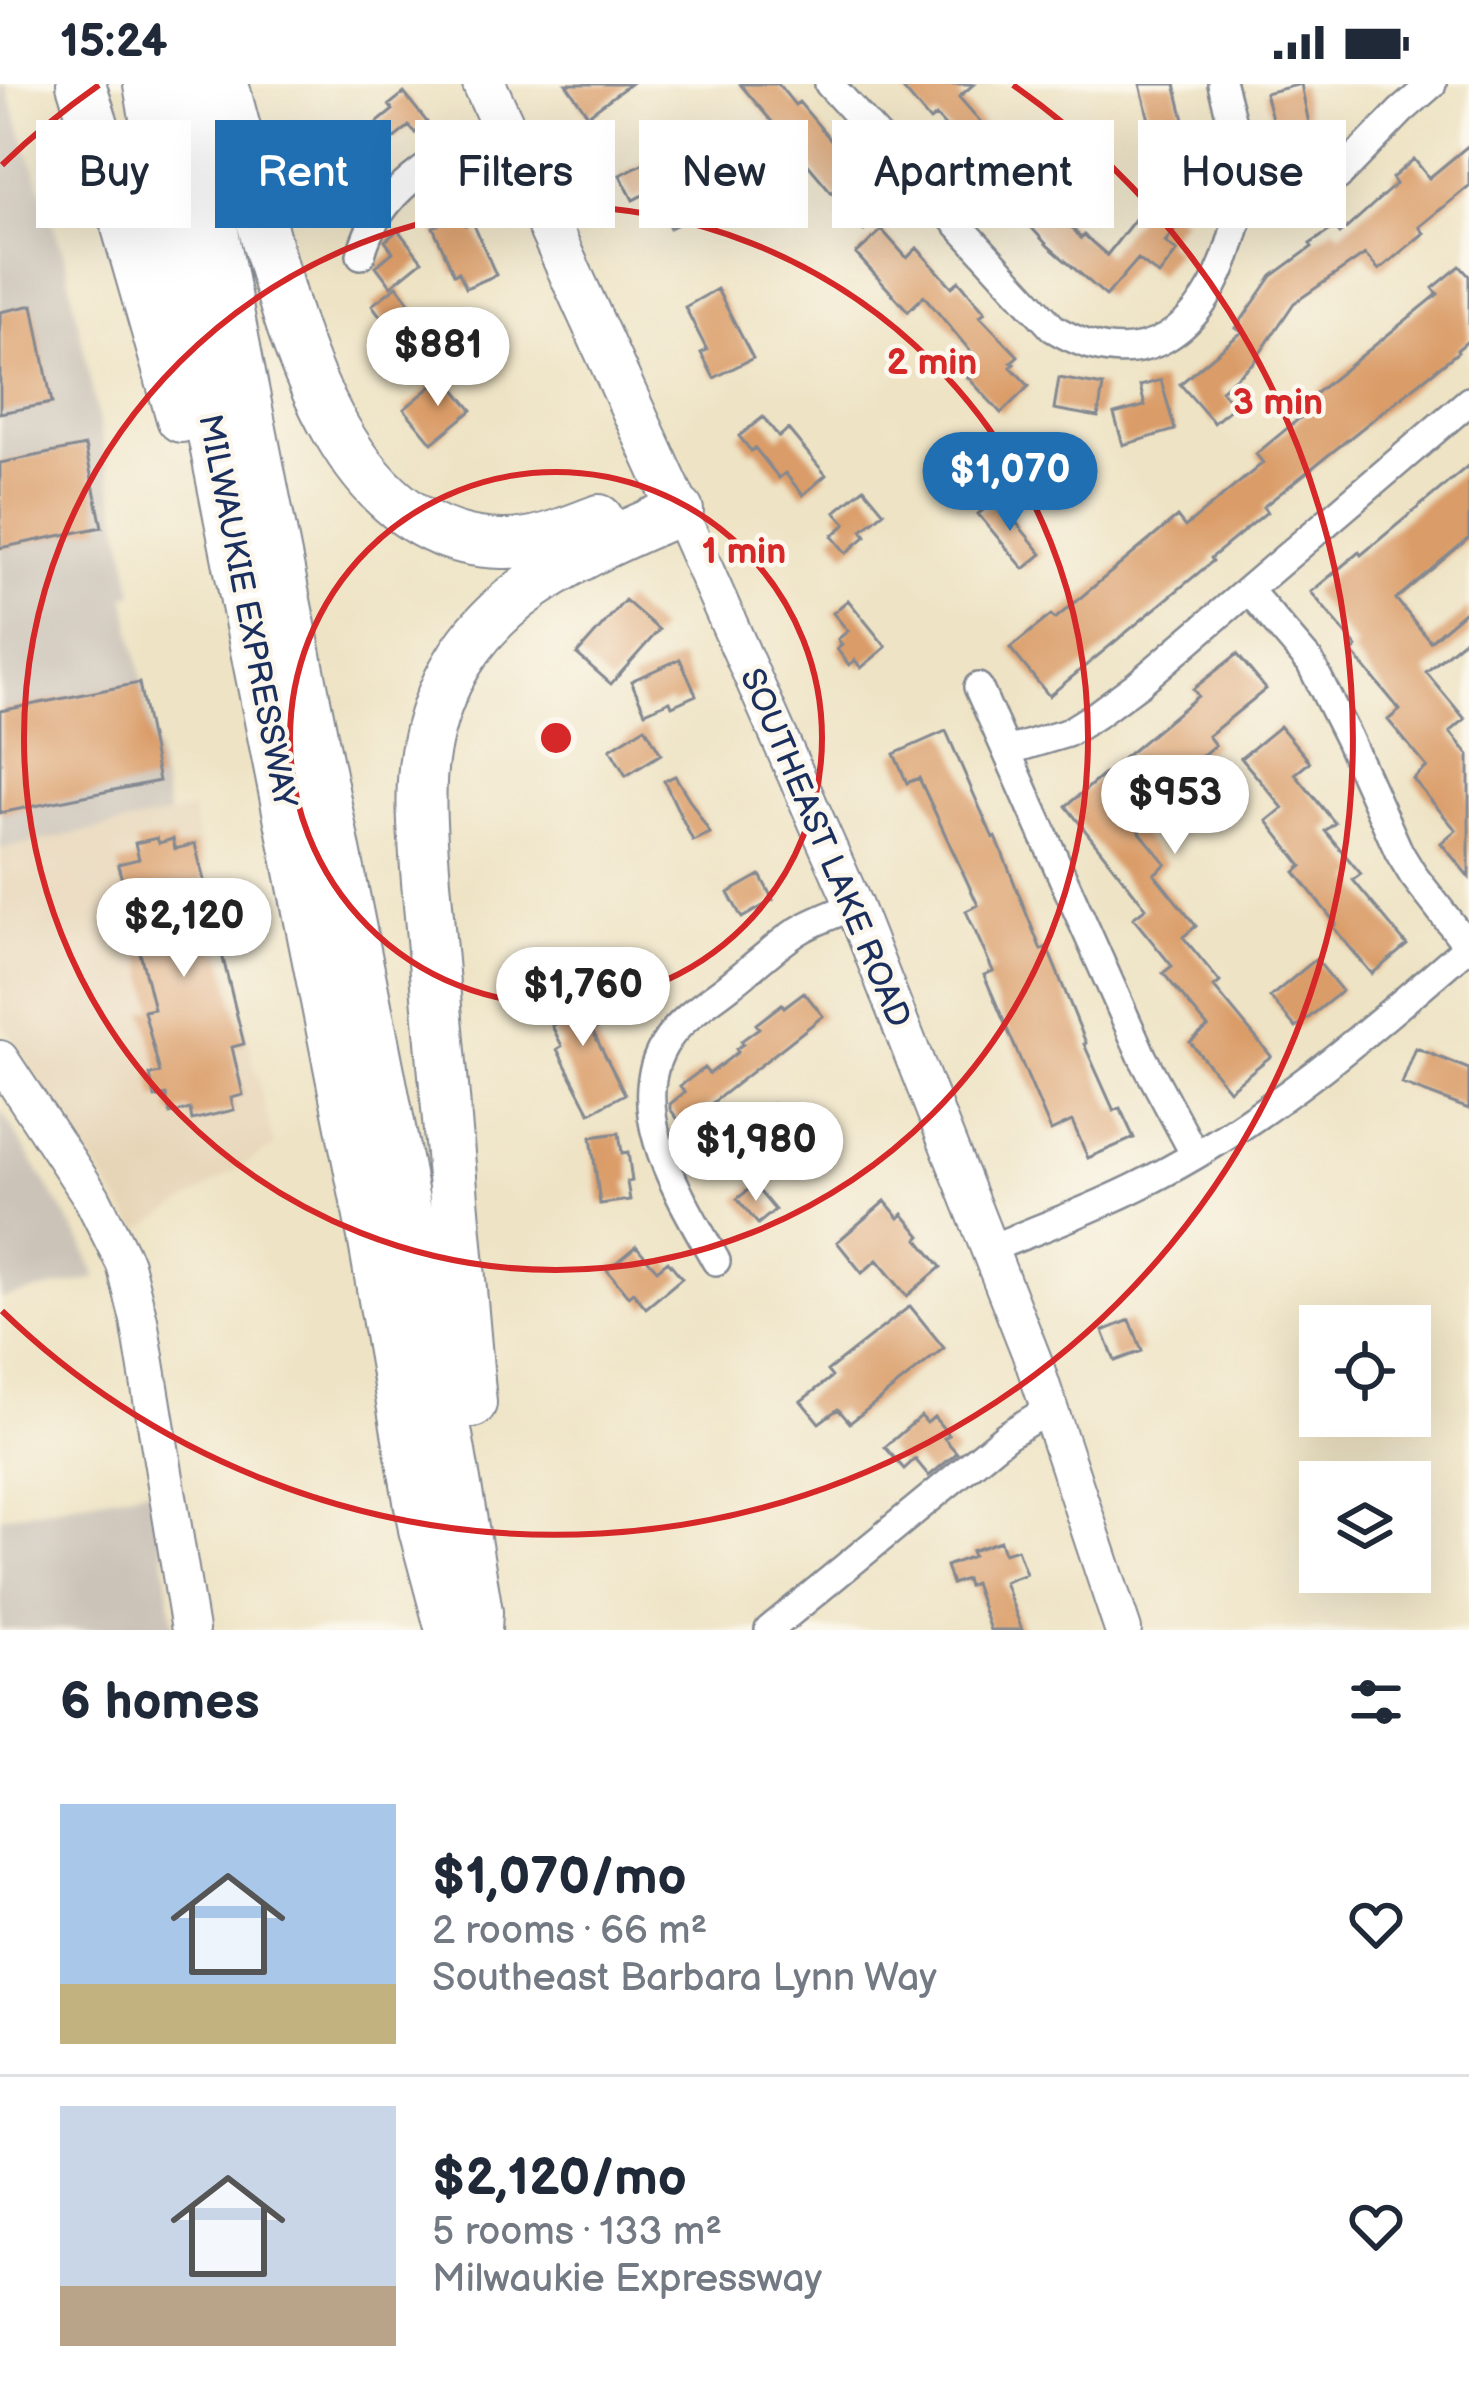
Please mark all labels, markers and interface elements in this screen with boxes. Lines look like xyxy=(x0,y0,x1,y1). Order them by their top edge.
text: 15:24 xyxy=(60,15,167,70)
chip: Buy xyxy=(36,120,191,228)
chip: Rent xyxy=(215,120,391,228)
chip: Filters xyxy=(415,120,615,228)
chip: New xyxy=(639,120,808,228)
chip: Apartment xyxy=(832,120,1114,228)
chip: House xyxy=(1138,120,1346,228)
pin: $881 xyxy=(367,307,509,409)
text: $881 xyxy=(394,322,483,369)
text: 2 min xyxy=(887,342,977,385)
text: 3 min xyxy=(1233,382,1323,425)
street label: MILWAUKIE EXPRESSWAY xyxy=(189,411,305,812)
pin: $1,070 xyxy=(912,432,1108,534)
text: $1,070 xyxy=(950,447,1070,494)
text: 1 min xyxy=(702,531,786,574)
street label: SOUTHEAST LAKE ROAD xyxy=(731,662,919,1034)
centre of rings xyxy=(535,717,577,759)
pin: $953 xyxy=(1104,755,1246,857)
text: $953 xyxy=(1128,770,1222,817)
pin: $2,120 xyxy=(86,878,282,980)
text: $2,120 xyxy=(123,893,245,940)
pin: $1,760 xyxy=(485,947,681,1049)
text: $1,760 xyxy=(523,962,643,1009)
pin: $1,980 xyxy=(658,1102,854,1204)
text: $1,980 xyxy=(695,1117,817,1164)
map controls xyxy=(1299,1305,1431,1593)
button: locate xyxy=(1299,1305,1431,1437)
button: layers xyxy=(1299,1461,1431,1593)
icon: filters xyxy=(1343,1669,1409,1735)
text: 6 homes xyxy=(60,1672,260,1733)
text: $1,070/mo xyxy=(432,1847,687,1908)
icon: home xyxy=(156,1852,300,1996)
icon: heart xyxy=(1343,1891,1409,1957)
text: 2 rooms · 66 m² xyxy=(432,1908,707,1955)
text: Southeast Barbara Lynn Way xyxy=(432,1955,937,2002)
text: $2,120/mo xyxy=(432,2148,687,2209)
icon: home xyxy=(156,2154,300,2298)
icon: heart xyxy=(1343,2193,1409,2259)
text: 5 rooms · 133 m² xyxy=(432,2209,722,2256)
text: Milwaukie Expressway xyxy=(432,2256,822,2303)

